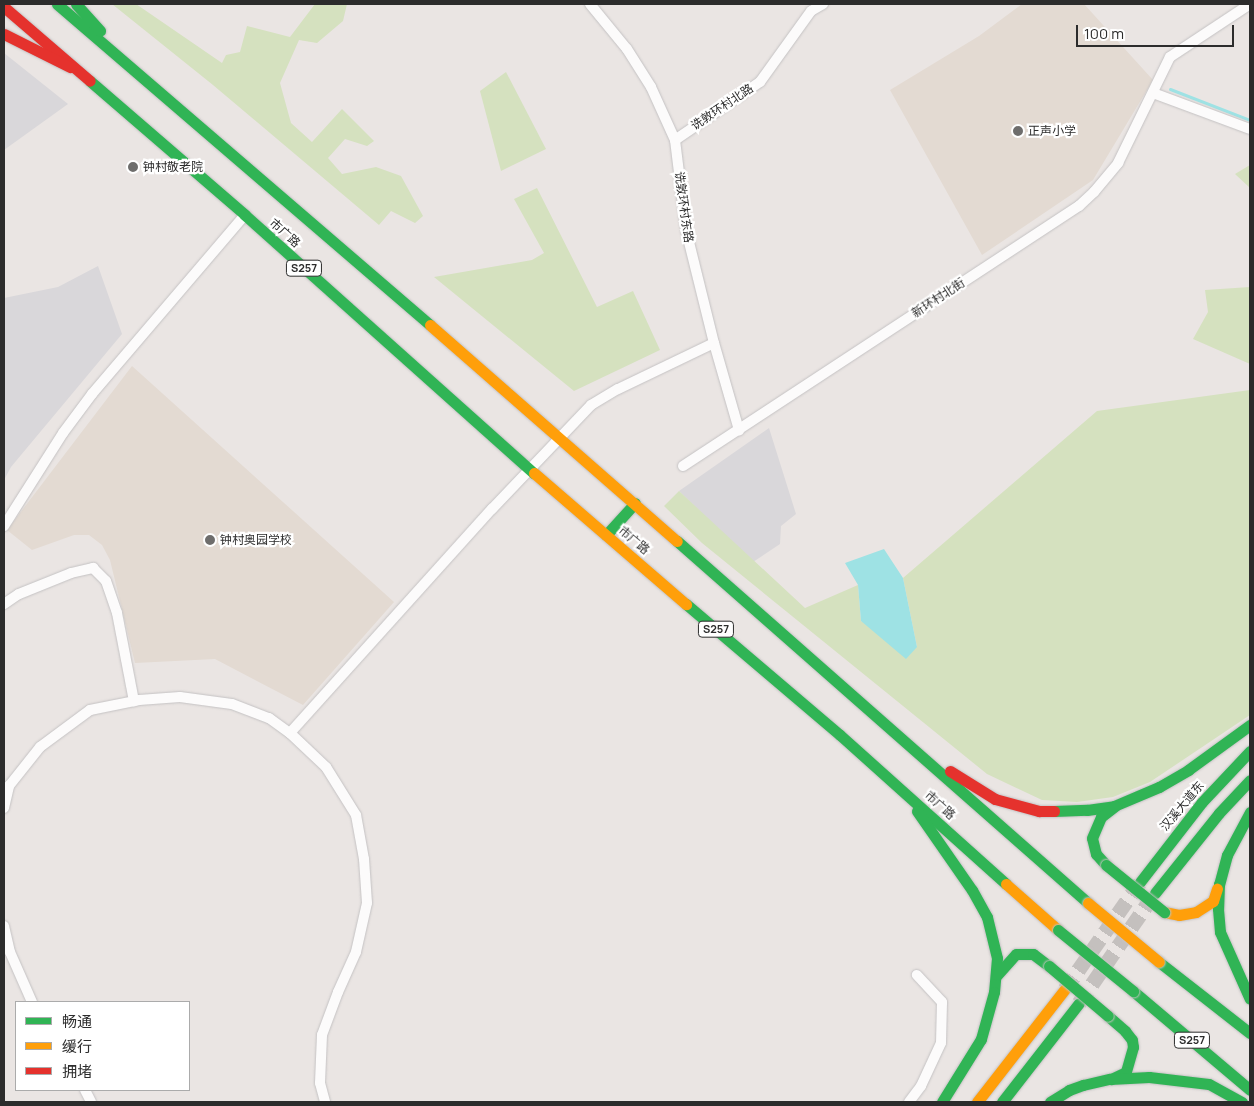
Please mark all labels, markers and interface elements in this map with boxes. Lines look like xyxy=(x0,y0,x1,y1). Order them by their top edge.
scale bar xyxy=(1079,15,1236,47)
text: 100 m xyxy=(1084,23,1124,44)
street label: 诜敦环村北路 xyxy=(688,81,756,133)
place label: 正声小学 xyxy=(1028,124,1076,138)
marker: 正声小学 xyxy=(1012,125,1024,137)
place label: 钟村敬老院 xyxy=(143,160,203,174)
marker: 钟村敬老院 xyxy=(127,161,139,173)
street label: 诜敦环村东路 xyxy=(672,170,696,244)
street label: 市广路 xyxy=(267,216,303,250)
road number: S257 xyxy=(285,260,323,276)
street label: 新环村北街 xyxy=(909,276,967,320)
street label: 市广路 xyxy=(616,523,652,557)
place label: 钟村奥园学校 xyxy=(220,533,292,547)
marker: 钟村奥园学校 xyxy=(204,534,216,546)
road number: S257 xyxy=(697,620,735,638)
street label: 汉溪大道东 xyxy=(1157,778,1207,834)
street label: 市广路 xyxy=(922,788,958,822)
legend xyxy=(15,1001,190,1091)
text: 畅通 xyxy=(62,1011,92,1032)
road number: S257 xyxy=(1173,1032,1211,1048)
text: 缓行 xyxy=(62,1036,92,1057)
text: 拥堵 xyxy=(62,1061,92,1082)

